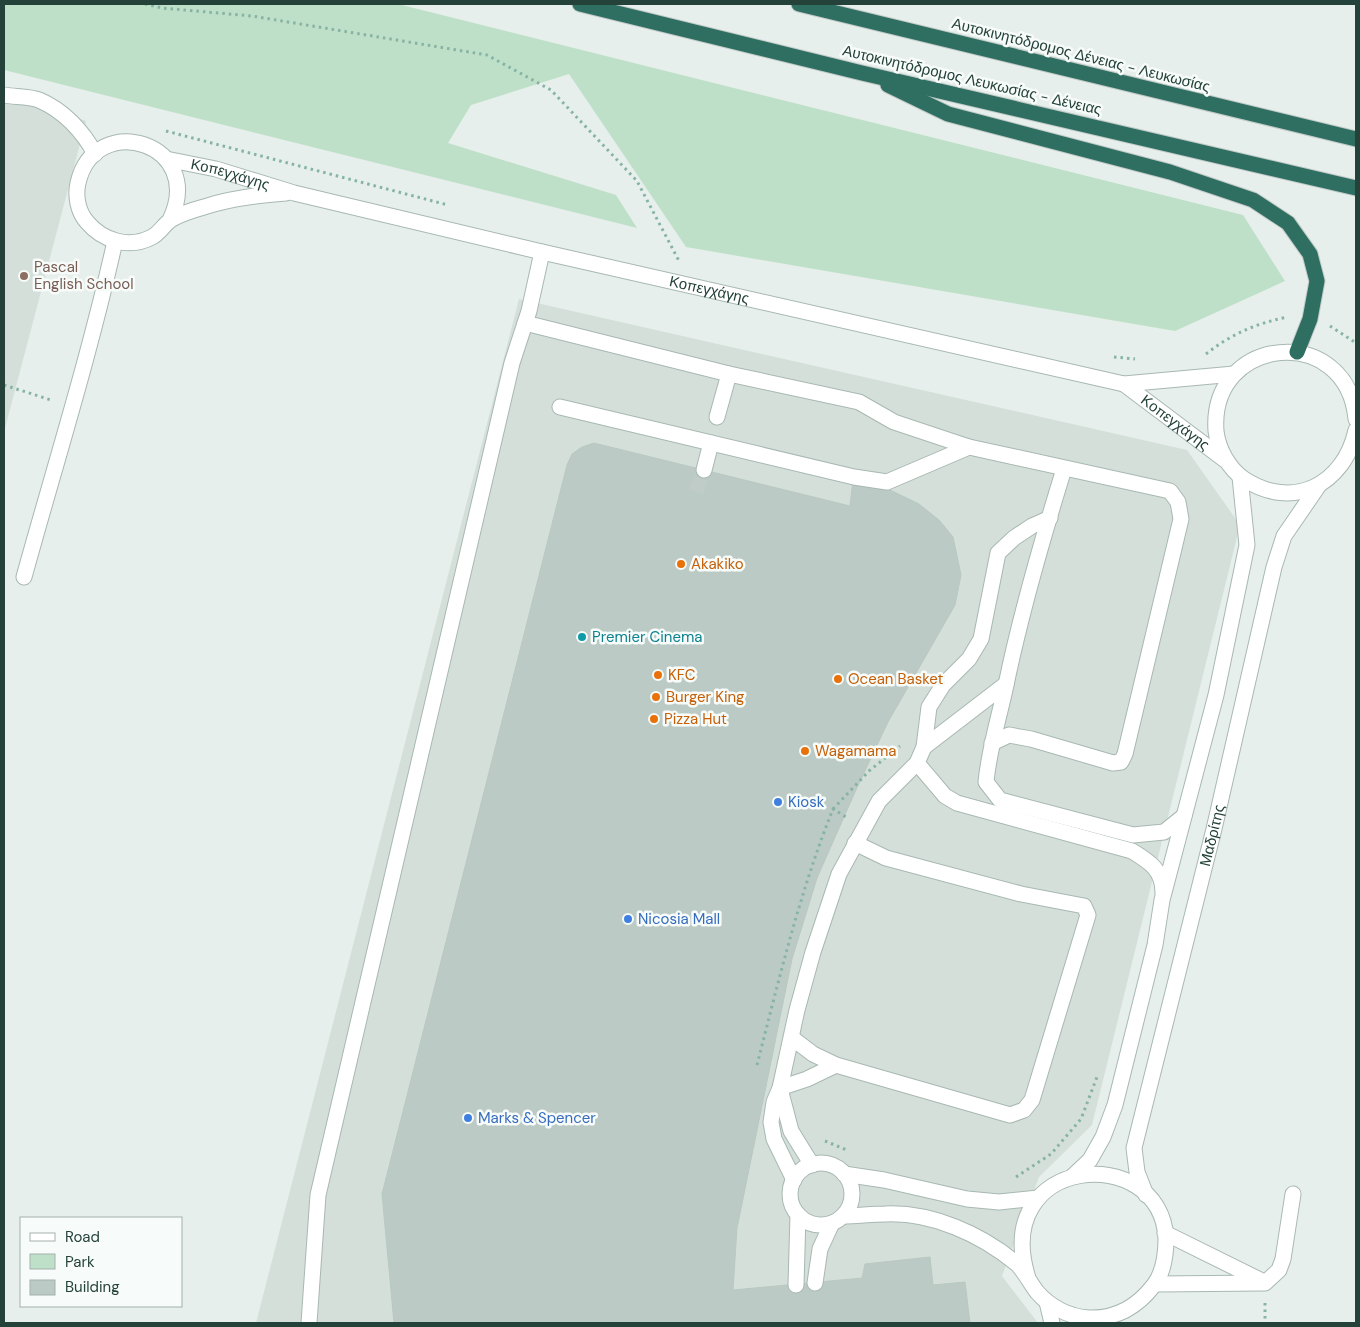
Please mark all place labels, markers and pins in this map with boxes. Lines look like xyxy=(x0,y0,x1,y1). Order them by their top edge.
place label: Pascal English School xyxy=(34,257,134,294)
marker: Pascal English School xyxy=(18,270,30,282)
place label: Akakiko xyxy=(691,554,744,574)
marker: Akakiko xyxy=(675,558,687,570)
place label: Premier Cinema xyxy=(592,627,703,647)
marker: Premier Cinema xyxy=(576,631,588,643)
place label: KFC xyxy=(668,665,696,685)
marker: KFC xyxy=(652,669,664,681)
place label: Ocean Basket xyxy=(848,669,943,689)
marker: Ocean Basket xyxy=(832,673,844,685)
place label: Burger King xyxy=(666,687,744,707)
marker: Burger King xyxy=(650,691,662,703)
place label: Pizza Hut xyxy=(664,709,727,729)
marker: Pizza Hut xyxy=(648,713,660,725)
place label: Wagamama xyxy=(815,741,897,761)
marker: Wagamama xyxy=(799,745,811,757)
place label: Kiosk xyxy=(788,792,825,812)
marker: Kiosk xyxy=(772,796,784,808)
place label: Nicosia Mall xyxy=(638,909,720,929)
marker: Nicosia Mall xyxy=(622,913,634,925)
place label: Marks & Spencer xyxy=(478,1108,596,1128)
marker: Marks & Spencer xyxy=(462,1112,474,1124)

